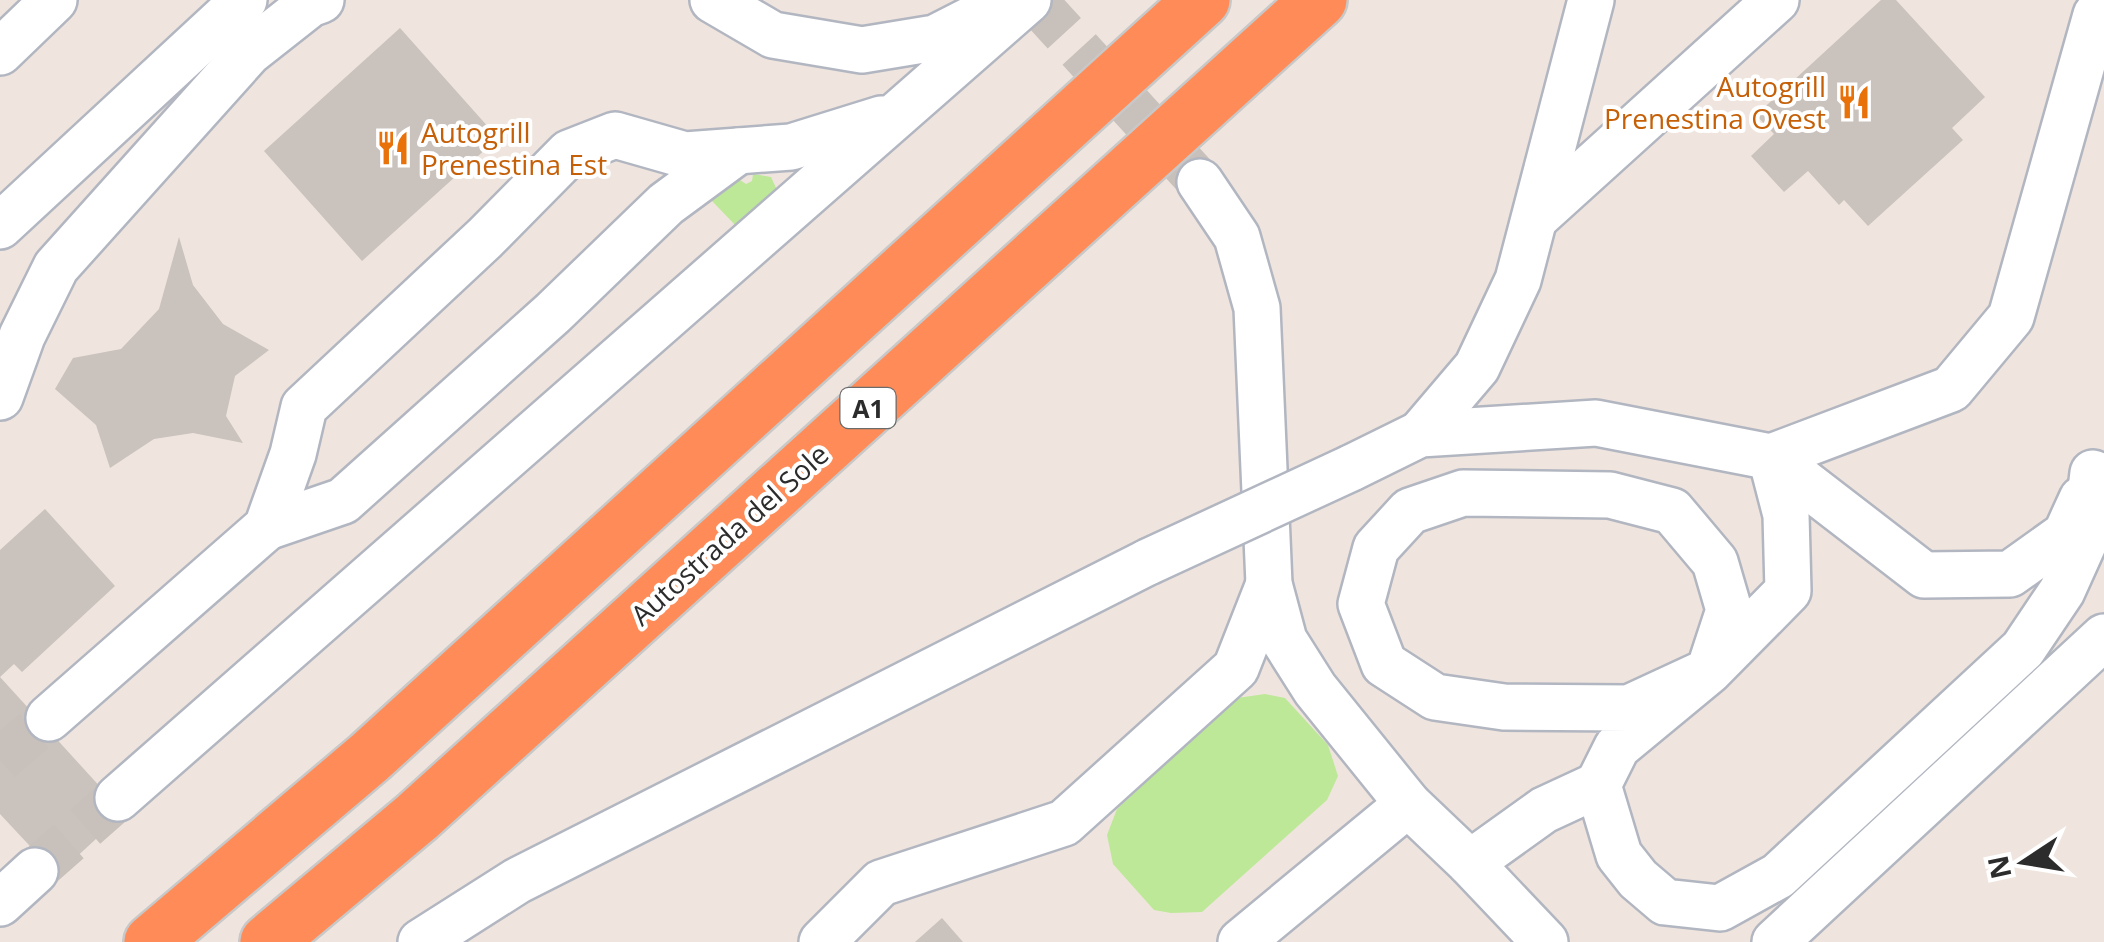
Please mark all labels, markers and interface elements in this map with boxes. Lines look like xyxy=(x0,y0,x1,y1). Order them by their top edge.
place label: Autogrill Prenestina Ovest xyxy=(1604,67,1826,137)
restaurant icon: Autogrill Prenestina Ovest xyxy=(1835,83,1873,121)
place label: Autogrill Prenestina Est xyxy=(421,113,607,183)
restaurant icon: Autogrill Prenestina Est xyxy=(374,129,412,167)
road number: A1 xyxy=(840,388,896,428)
street label: Autostrada del Sole xyxy=(622,435,836,633)
north arrow xyxy=(1974,812,2074,912)
text: N xyxy=(1978,852,2020,882)

